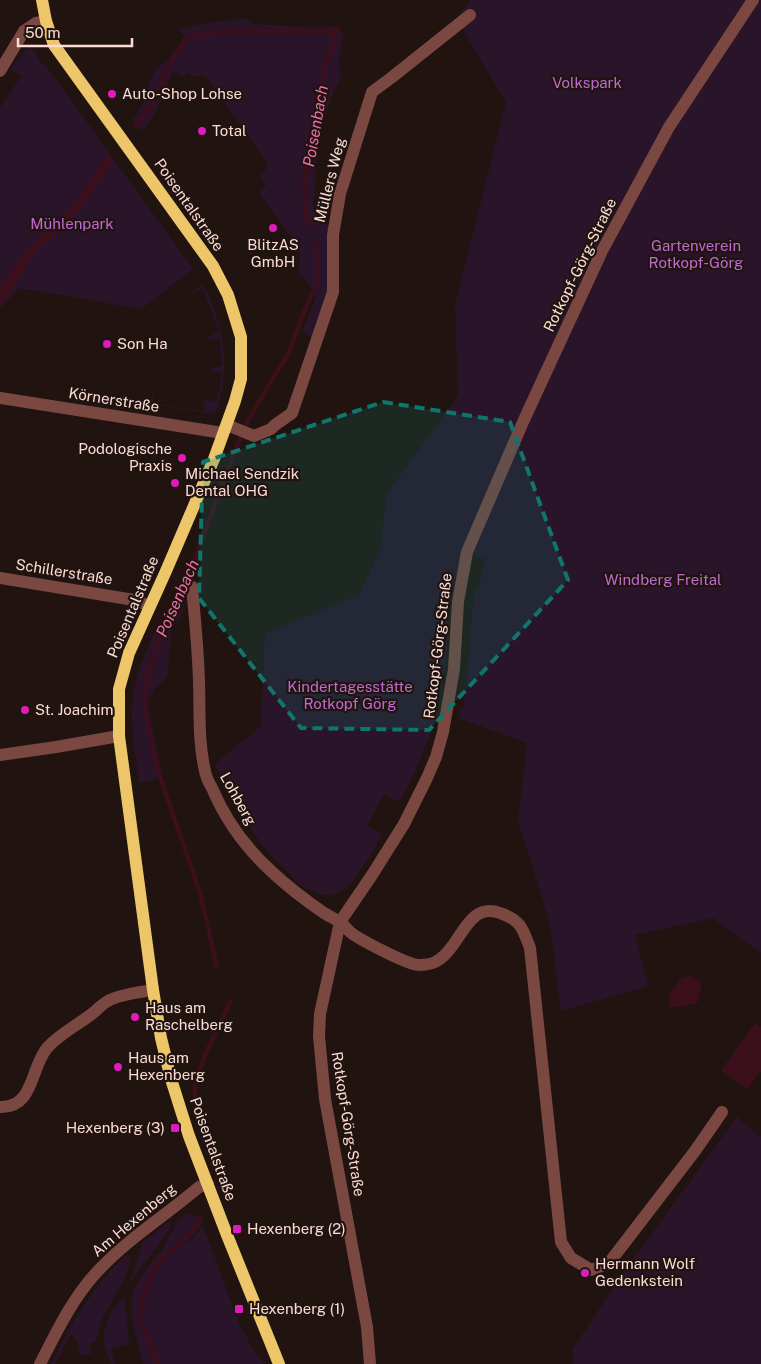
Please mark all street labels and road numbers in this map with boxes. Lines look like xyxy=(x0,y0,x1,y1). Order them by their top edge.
street label: Müllers Weg xyxy=(311,136,348,224)
street label: Poisentalstraße xyxy=(151,155,228,254)
street label: Rotkopf-Görg-Straße xyxy=(540,195,619,334)
street label: Körnerstraße xyxy=(68,384,161,415)
street label: Poisentalstraße xyxy=(103,553,162,660)
street label: Schillerstraße xyxy=(14,555,114,588)
street label: Rotkopf-Görg-Straße xyxy=(420,572,455,720)
street label: Lohberg xyxy=(217,769,260,828)
street label: Rotkopf-Görg-Straße xyxy=(329,1050,368,1198)
street label: Poisentalstraße xyxy=(187,1095,240,1203)
street label: Am Hexenberg xyxy=(88,1180,179,1260)

